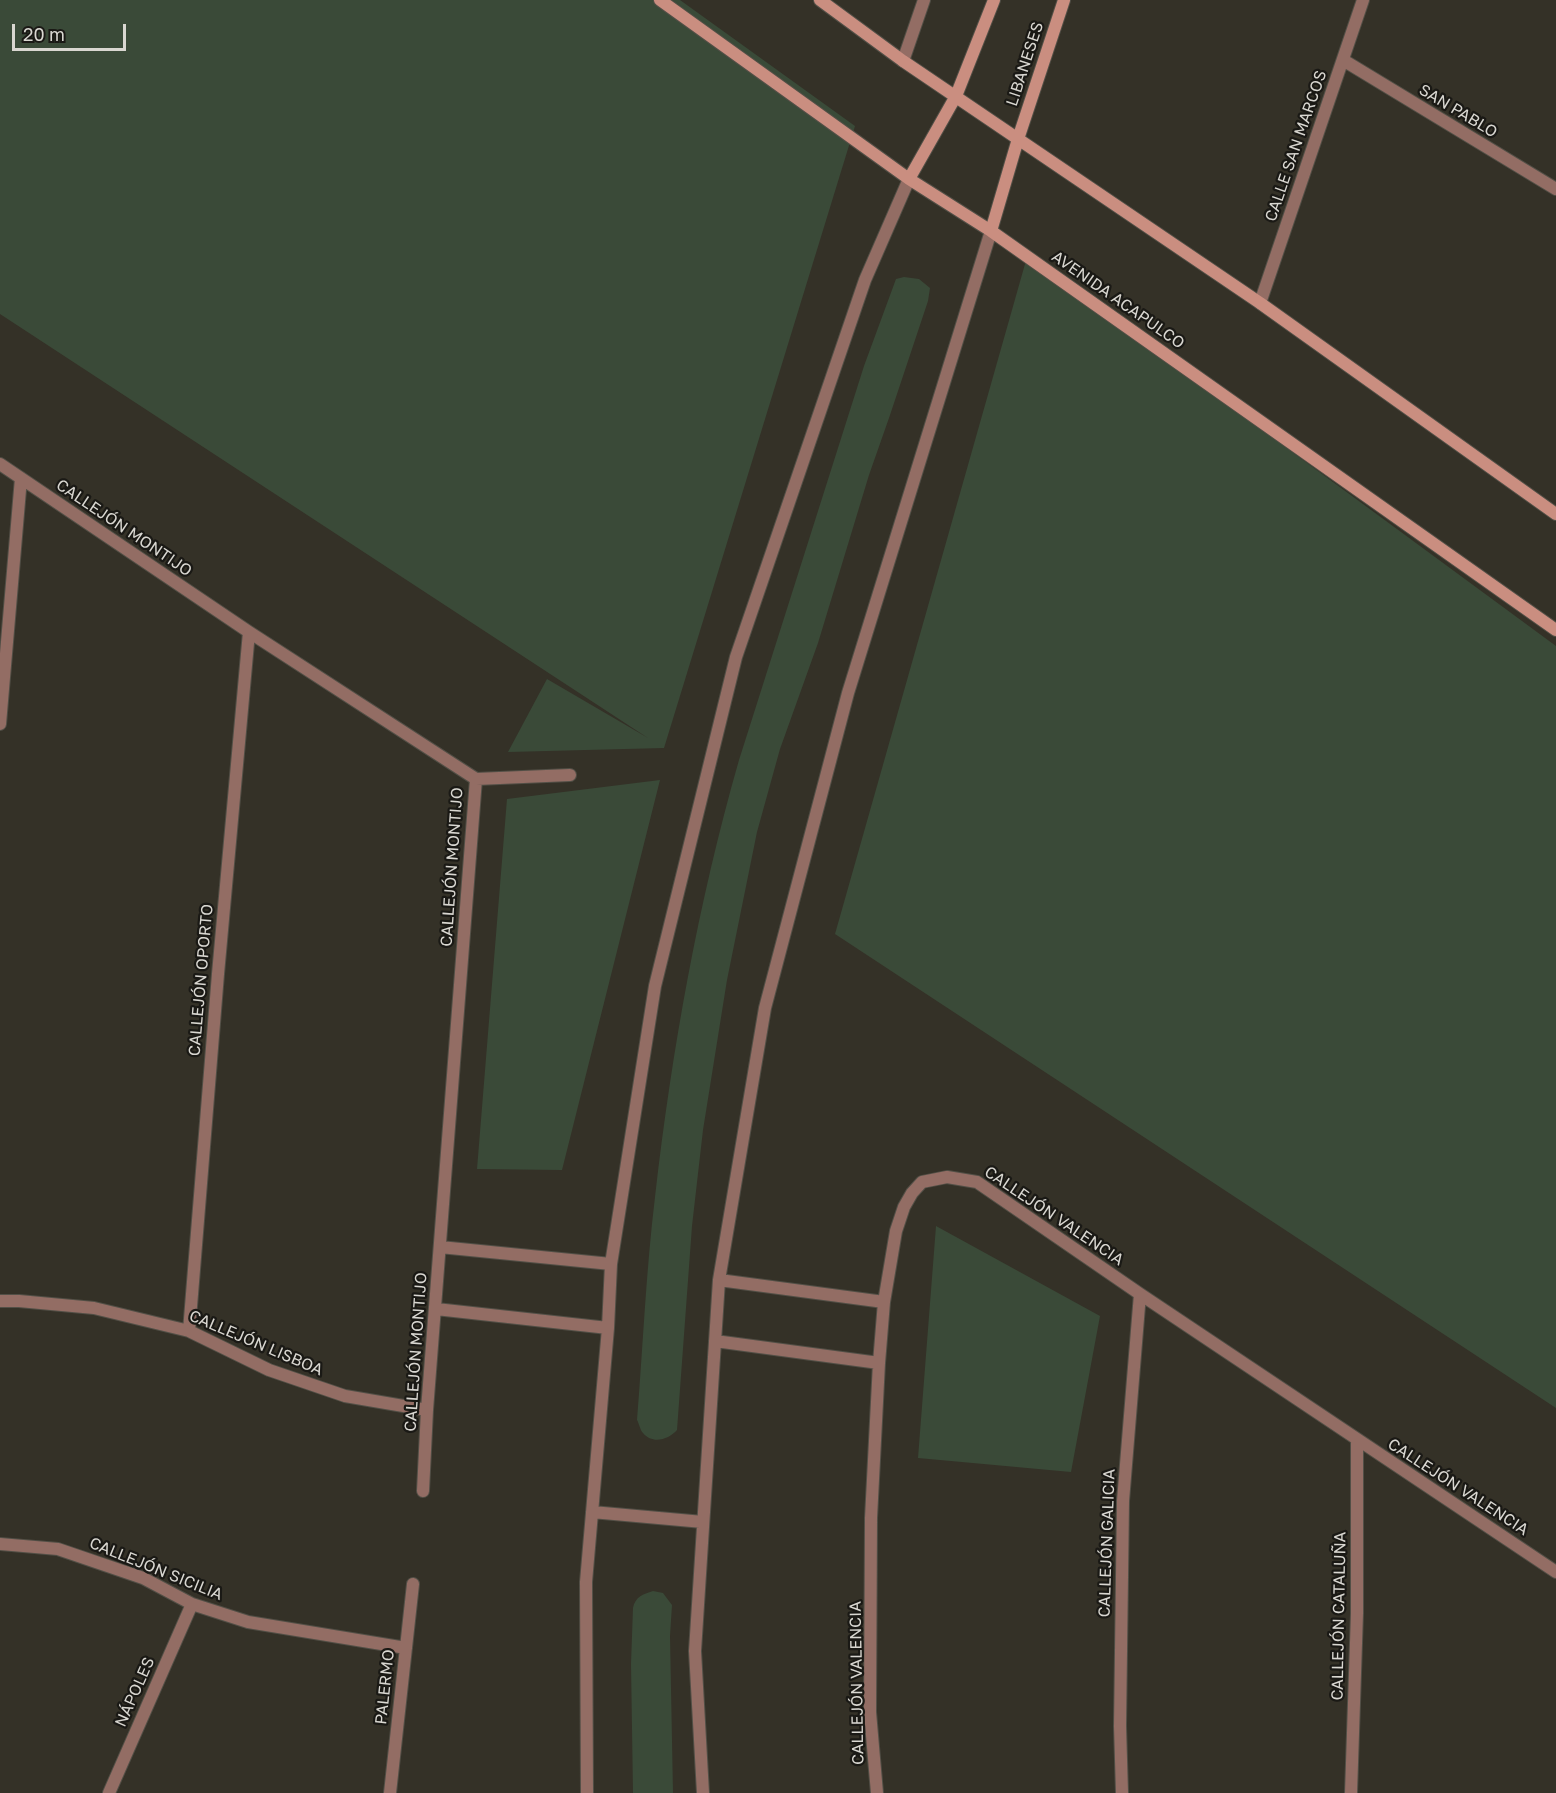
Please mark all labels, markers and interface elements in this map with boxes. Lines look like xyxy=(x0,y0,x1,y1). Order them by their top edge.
scale bar xyxy=(15,12,129,50)
street label: LIBANESES xyxy=(1002,19,1048,109)
text: 20 m xyxy=(23,23,65,45)
street label: CALLE SAN MARCOS xyxy=(1261,68,1331,224)
street label: SAN PABLO xyxy=(1415,80,1501,142)
street label: AVENIDA ACAPULCO xyxy=(1048,247,1188,353)
street label: CALLEJÓN MONTIJO xyxy=(52,475,196,581)
street label: CALLEJÓN MONTIJO xyxy=(437,787,467,947)
street label: CALLEJÓN OPORTO xyxy=(185,903,217,1057)
street label: CALLEJÓN VALENCIA xyxy=(981,1162,1127,1270)
street label: CALLEJÓN MONTIJO xyxy=(401,1272,431,1432)
street label: CALLEJÓN LISBOA xyxy=(186,1306,326,1380)
street label: CALLEJÓN VALENCIA xyxy=(1384,1434,1532,1540)
street label: CALLEJÓN GALICIA xyxy=(1095,1468,1119,1618)
street label: CALLEJÓN CATALUÑA xyxy=(1328,1531,1350,1701)
street label: CALLEJÓN SICILIA xyxy=(86,1533,226,1605)
street label: CALLEJÓN VALENCIA xyxy=(846,1601,868,1765)
street label: PALERMO xyxy=(372,1649,398,1725)
street label: NÁPOLES xyxy=(111,1654,159,1730)

